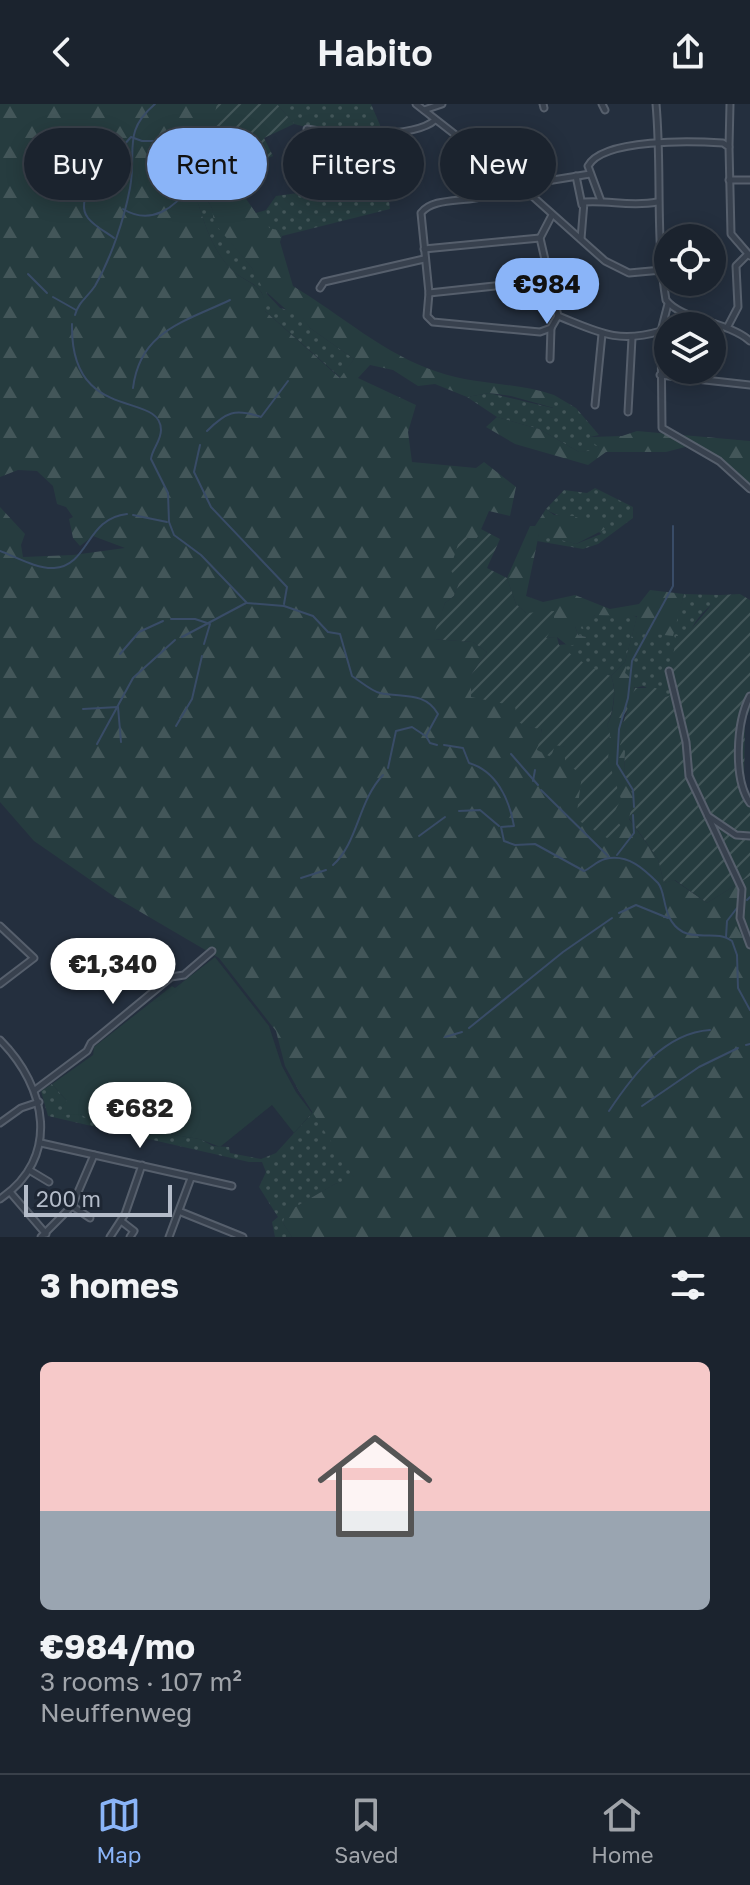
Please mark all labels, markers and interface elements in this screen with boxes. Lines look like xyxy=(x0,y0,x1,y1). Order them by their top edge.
icon: back xyxy=(40,30,84,74)
icon: share xyxy=(666,30,710,74)
text: Habito xyxy=(317,31,433,74)
chip: Buy xyxy=(24,128,131,200)
chip: Rent xyxy=(147,128,267,200)
chip: Filters xyxy=(283,128,424,200)
chip: New xyxy=(440,128,556,200)
map controls xyxy=(654,224,726,384)
button: locate xyxy=(654,224,726,296)
pin: €984 xyxy=(500,258,594,326)
text: €984 xyxy=(513,268,581,299)
button: layers xyxy=(654,312,726,384)
pin: €1,340 xyxy=(48,938,178,1006)
text: €1,340 xyxy=(68,948,158,979)
pin: €682 xyxy=(93,1082,187,1150)
text: €682 xyxy=(106,1092,174,1123)
scale bar xyxy=(24,1181,172,1217)
text: 200 m xyxy=(36,1185,101,1212)
icon: filters xyxy=(666,1263,710,1307)
text: 3 homes xyxy=(40,1265,179,1305)
icon: home xyxy=(303,1414,447,1558)
text: €984/mo xyxy=(40,1626,195,1666)
text: 3 rooms · 107 m² xyxy=(40,1666,242,1697)
text: Neuffenweg xyxy=(40,1697,192,1728)
tab: Map xyxy=(96,1793,141,1868)
tab: Saved xyxy=(334,1793,398,1868)
tab: Home xyxy=(591,1793,654,1868)

